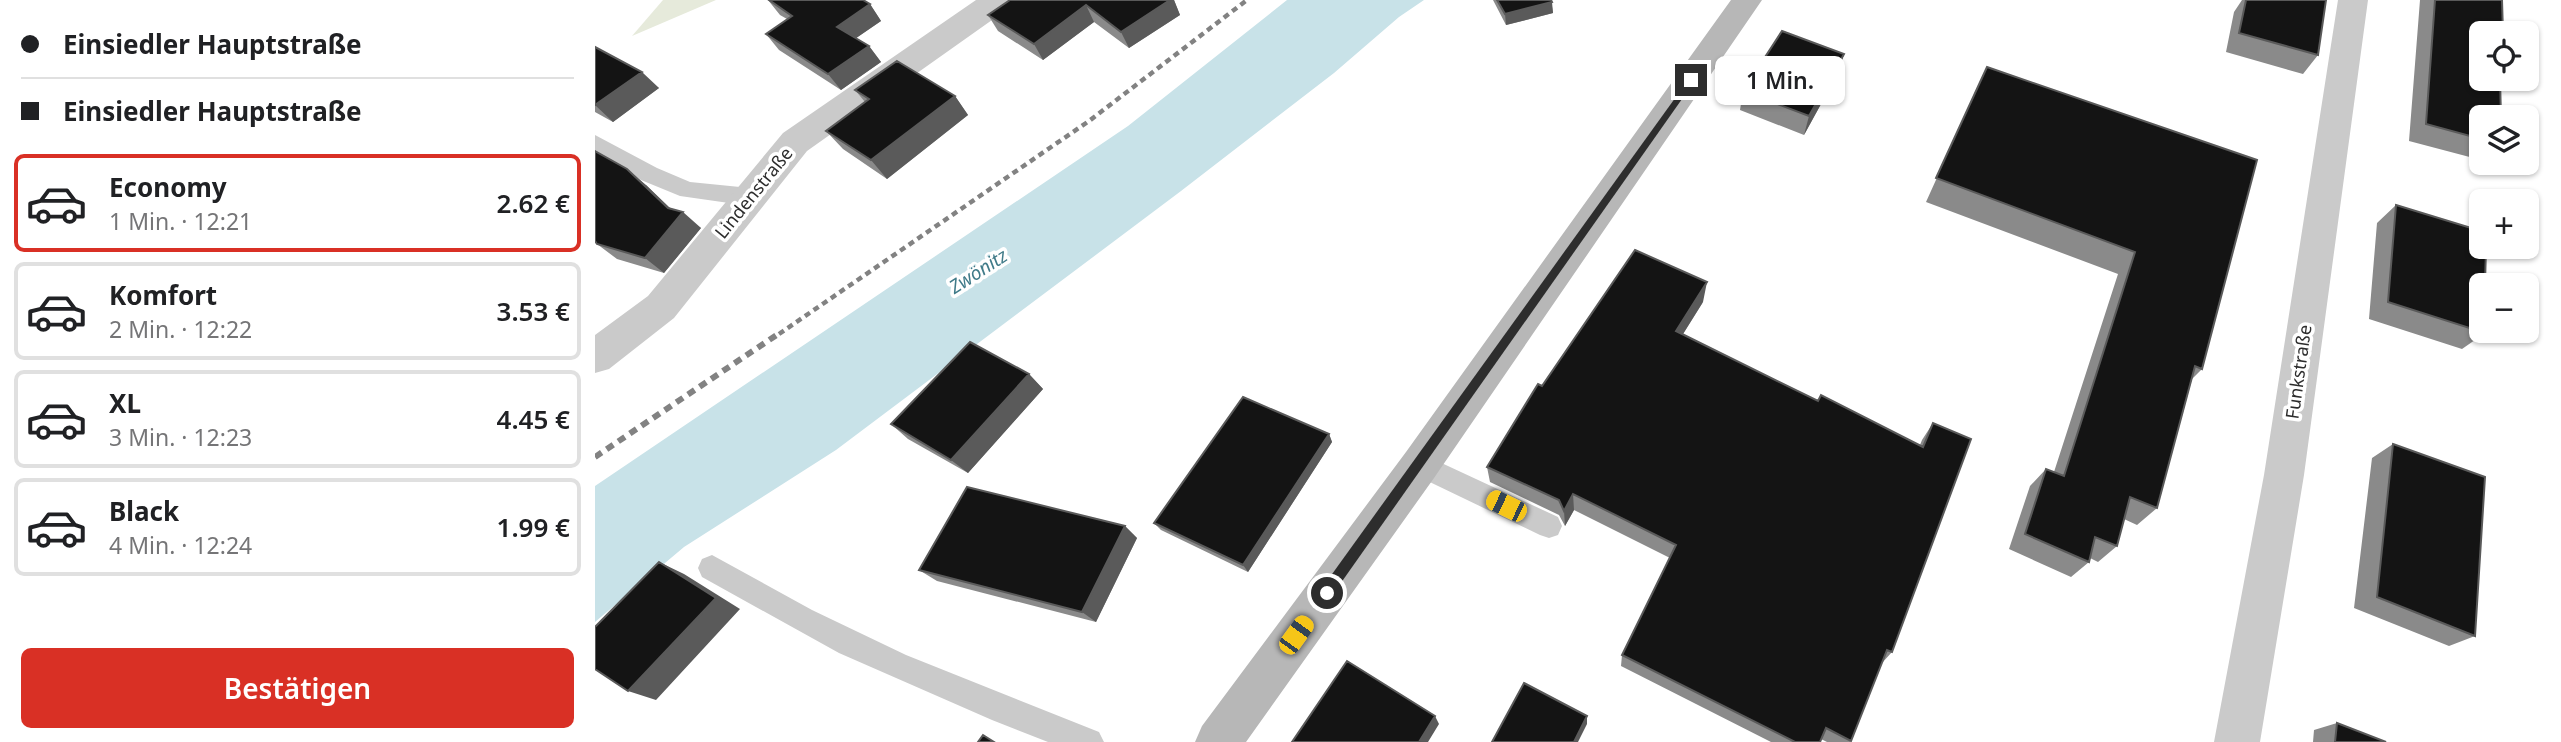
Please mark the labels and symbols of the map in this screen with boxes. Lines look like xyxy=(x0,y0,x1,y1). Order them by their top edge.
callout: 1 Min. xyxy=(1715,56,1845,104)
route end xyxy=(1675,64,1707,96)
street label: Lindenstraße xyxy=(709,142,798,243)
water label: Zwönitz xyxy=(943,242,1013,300)
street label: Funkstraße xyxy=(2280,323,2317,421)
car xyxy=(1483,487,1530,525)
route start xyxy=(1311,577,1343,609)
car xyxy=(1276,612,1317,658)

